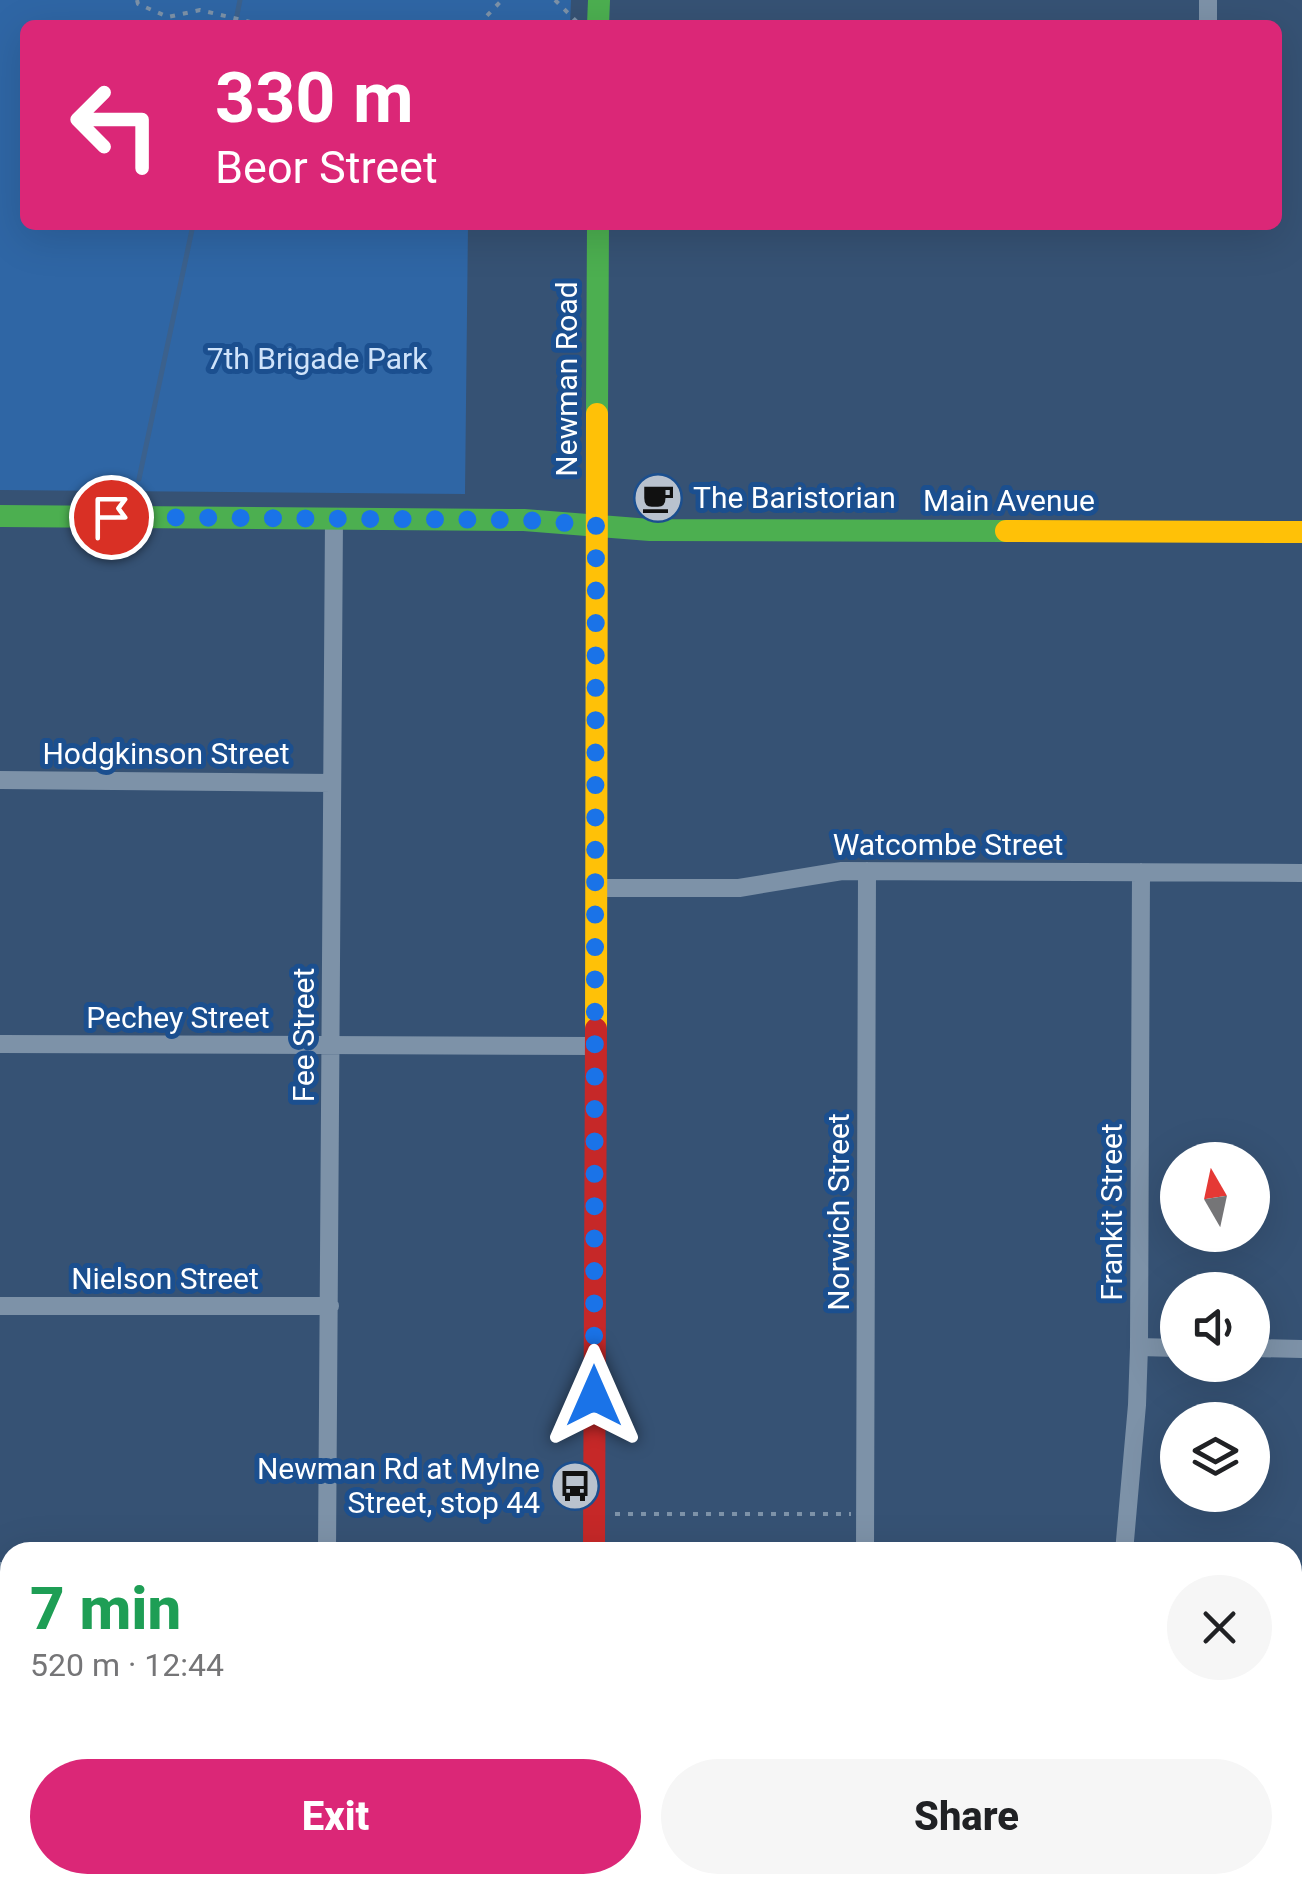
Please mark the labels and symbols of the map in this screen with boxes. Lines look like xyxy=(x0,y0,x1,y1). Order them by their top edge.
street label: Newman Road xyxy=(549,281,584,477)
park label: 7th Brigade Park xyxy=(207,341,428,376)
cafe icon: The Baristorian xyxy=(632,472,684,524)
pin xyxy=(69,475,154,560)
place label: The Baristorian xyxy=(693,480,896,515)
street label: Main Avenue xyxy=(923,483,1095,518)
street label: Hodgkinson Street xyxy=(42,736,290,771)
street label: Watcombe Street xyxy=(833,827,1063,862)
street label: Fee Street xyxy=(286,968,321,1102)
street label: Pechey Street xyxy=(86,1000,270,1035)
street label: Norwich Street xyxy=(821,1113,856,1311)
street label: Frankit Street xyxy=(1094,1123,1129,1301)
north arrow xyxy=(1160,1142,1270,1252)
street label: Nielson Street xyxy=(71,1261,259,1296)
position arrow xyxy=(542,1344,646,1448)
place label: Newman Rd at Mylne Street, stop 44 xyxy=(257,1451,540,1520)
bus stop icon: Newman Rd at Mylne Street, stop 44 xyxy=(549,1460,601,1512)

